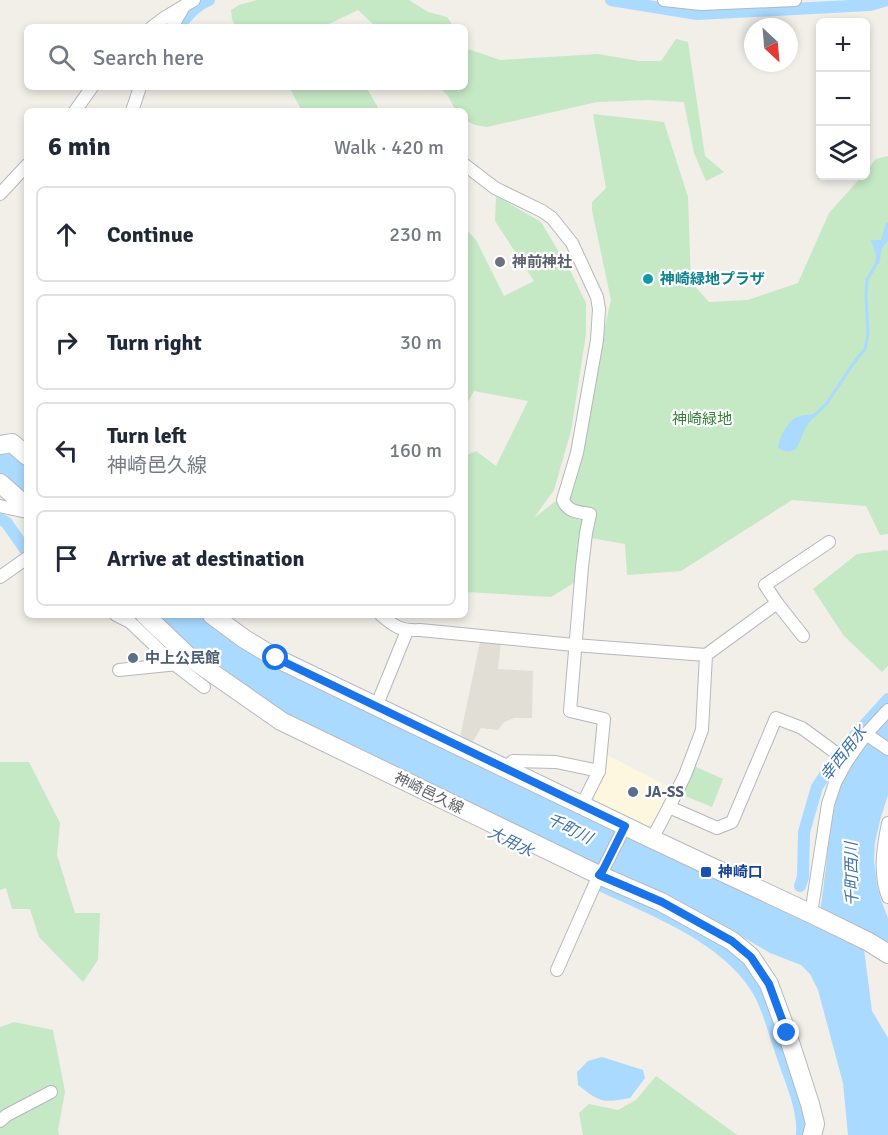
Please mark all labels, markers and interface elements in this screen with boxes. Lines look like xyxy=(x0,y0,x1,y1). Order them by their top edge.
north arrow xyxy=(744,18,798,72)
map controls xyxy=(816,18,870,180)
button: + xyxy=(816,18,870,72)
search box xyxy=(24,24,468,90)
icon: search xyxy=(45,41,78,74)
text: Search here xyxy=(93,44,204,71)
button: − xyxy=(816,72,870,126)
button: layers xyxy=(816,126,870,180)
text: 6 min xyxy=(48,131,111,163)
text: Walk · 420 m xyxy=(334,135,444,160)
icon: ahead xyxy=(50,218,83,251)
text: Continue xyxy=(107,221,194,248)
text: 230 m xyxy=(389,222,442,247)
place label: 神前神社 xyxy=(511,253,572,271)
marker: 神前神社 xyxy=(493,255,507,269)
place label: 神崎緑地プラザ xyxy=(659,270,765,288)
marker: 神崎緑地プラザ xyxy=(641,272,655,286)
icon: right xyxy=(50,326,83,359)
text: Turn right xyxy=(107,329,202,356)
text: 30 m xyxy=(400,330,442,355)
park label: 神崎緑地 xyxy=(672,410,732,428)
text: Turn left xyxy=(107,422,187,449)
icon: left xyxy=(50,434,83,467)
text: 160 m xyxy=(389,438,442,463)
text: 神崎邑久線 xyxy=(107,453,207,478)
icon: arrive xyxy=(50,542,83,575)
text: Arrive at destination xyxy=(107,545,304,572)
route start xyxy=(262,644,288,670)
place label: 中上公民館 xyxy=(145,649,220,667)
marker: 中上公民館 xyxy=(126,651,140,665)
water label: 幸西用水 xyxy=(816,721,873,785)
street label: 神崎邑久線 xyxy=(391,768,467,818)
place label: JA-SS xyxy=(645,783,684,801)
marker: JA-SS xyxy=(626,785,640,799)
water label: 千町川 xyxy=(544,809,597,849)
water label: 大用水 xyxy=(485,822,538,862)
water label: 千町西川 xyxy=(841,840,863,906)
place label: 神崎口 xyxy=(717,863,763,881)
marker: 神崎口 xyxy=(699,865,713,879)
route end xyxy=(773,1019,799,1045)

